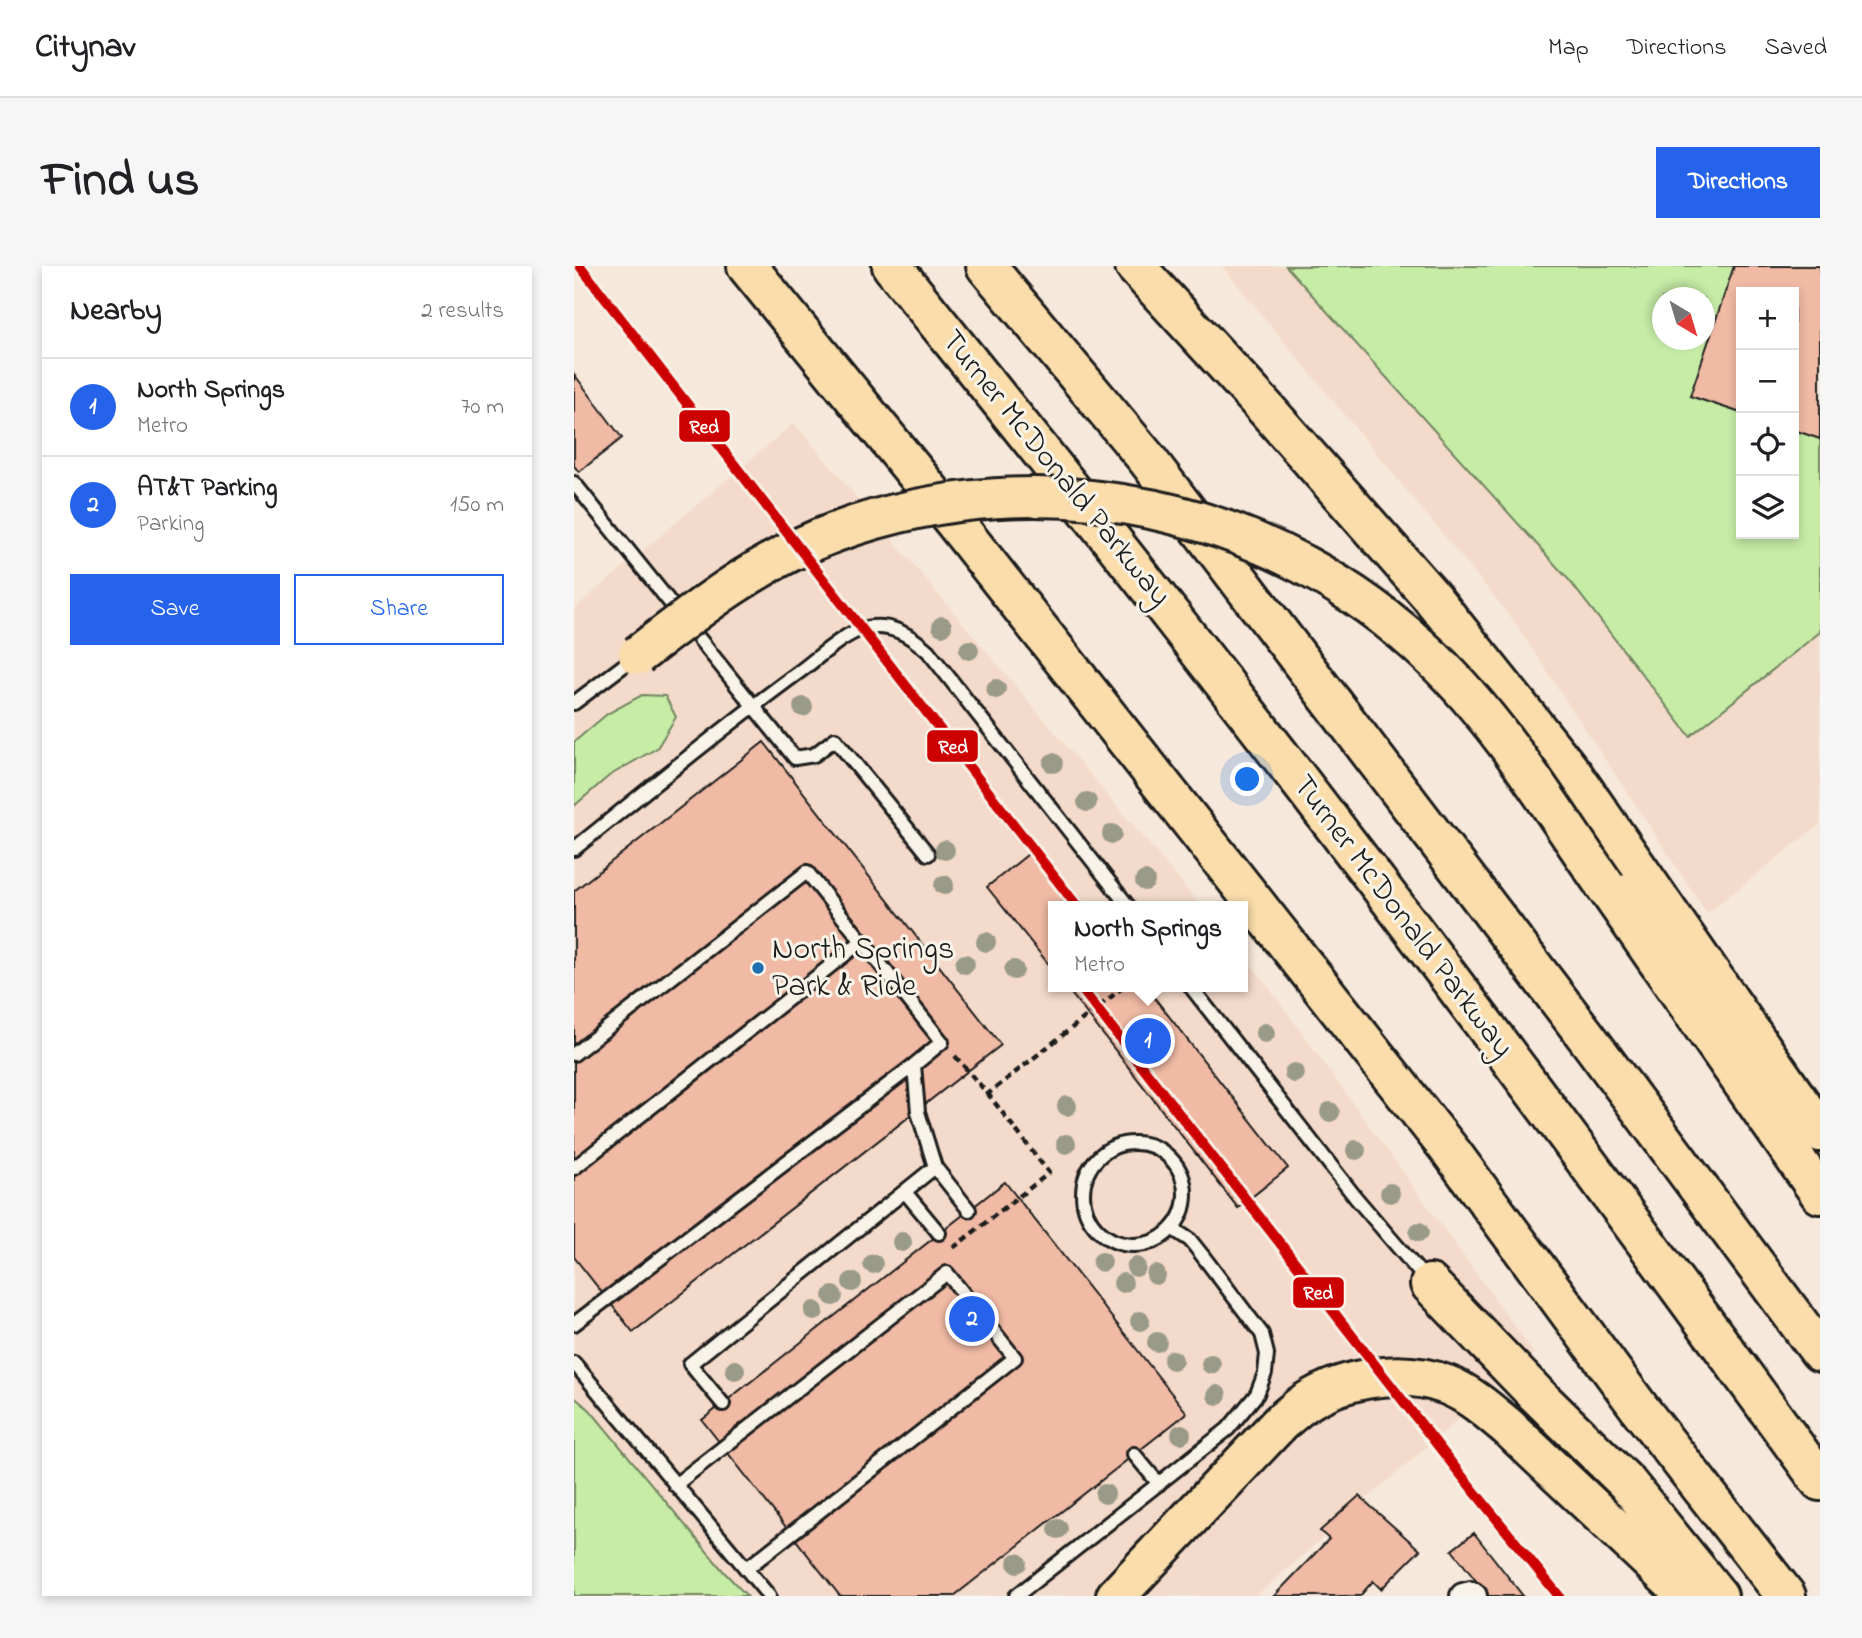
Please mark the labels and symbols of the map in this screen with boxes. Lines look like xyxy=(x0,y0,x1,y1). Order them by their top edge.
north arrow xyxy=(1652,287,1715,350)
street label: Turner McDonald Parkway xyxy=(928,320,1182,618)
line badge: Red xyxy=(678,409,731,443)
text: Red xyxy=(689,415,719,442)
line badge: Red xyxy=(926,729,979,763)
text: Red xyxy=(938,735,968,762)
your location xyxy=(1230,762,1264,796)
street label: Turner McDonald Parkway xyxy=(1280,765,1524,1069)
place label: North Springs Park & Ride xyxy=(772,927,954,1011)
marker: North Springs Park & Ride xyxy=(750,960,766,976)
pin: 1 xyxy=(1125,1015,1171,1067)
line badge: Red xyxy=(1292,1276,1345,1309)
text: Red xyxy=(1303,1281,1333,1308)
pin: 2 xyxy=(949,1293,995,1345)

